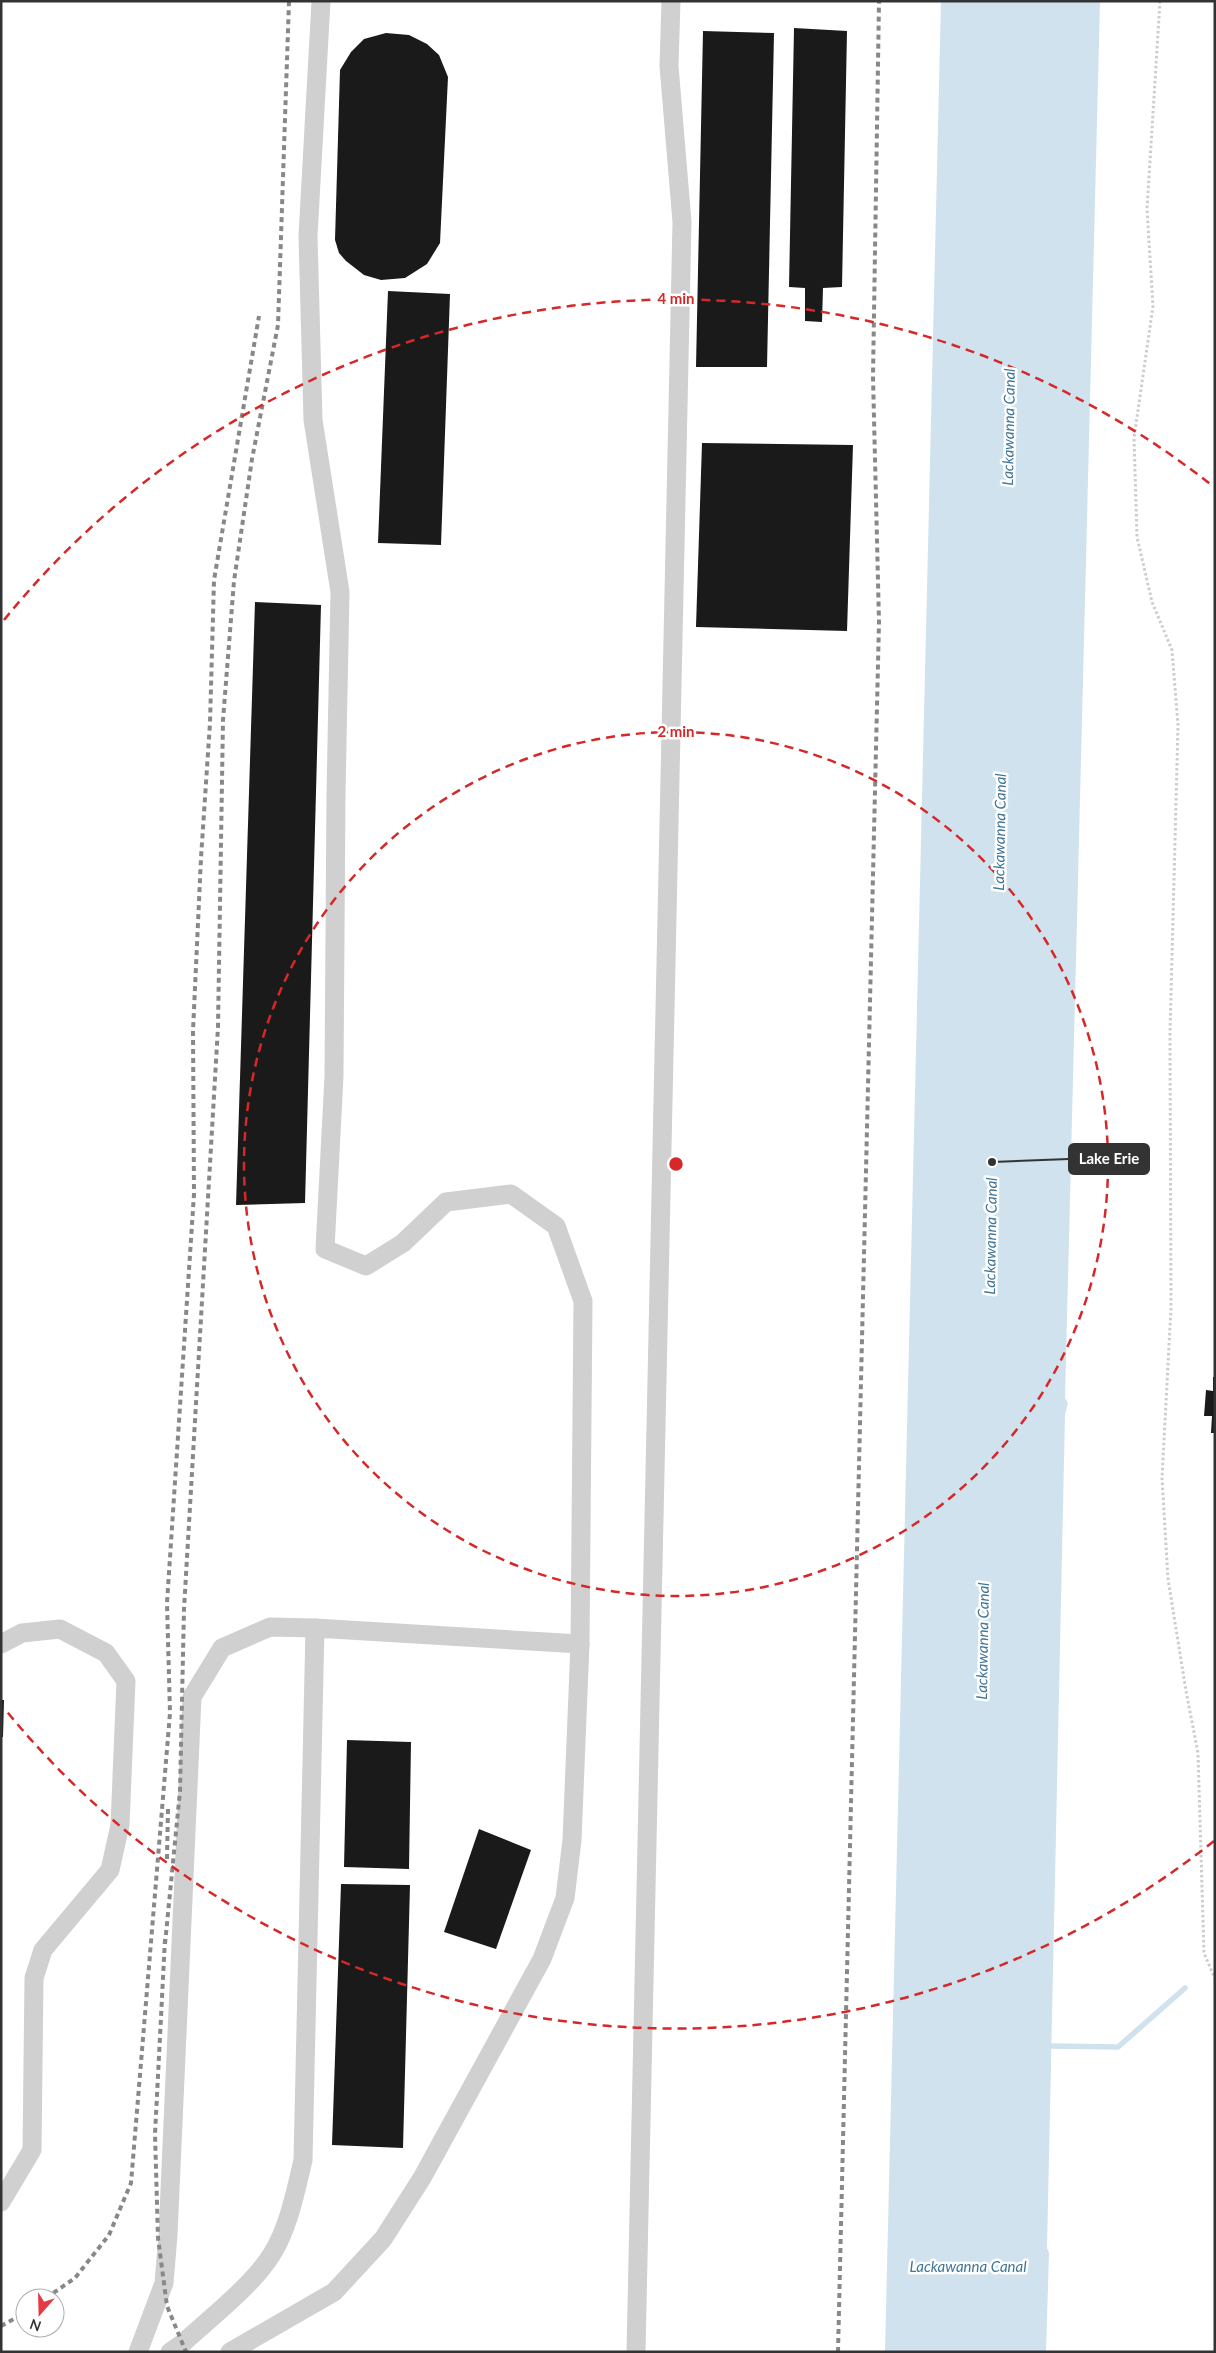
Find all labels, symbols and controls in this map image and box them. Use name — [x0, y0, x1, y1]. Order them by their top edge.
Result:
text: 4 min — [657, 289, 695, 307]
water label: Lackawanna Canal — [998, 368, 1018, 486]
text: 2 min — [657, 722, 695, 740]
water label: Lackawanna Canal — [989, 773, 1009, 891]
callout: Lake Erie — [1069, 1144, 1149, 1174]
text: Lake Erie — [1079, 1149, 1139, 1167]
centre of rings — [667, 1155, 685, 1173]
water label: Lackawanna Canal — [980, 1177, 1000, 1295]
water label: Lackawanna Canal — [972, 1582, 992, 1700]
water label: Lackawanna Canal — [909, 2257, 1027, 2275]
north arrow — [15, 2288, 65, 2338]
text: N — [27, 2316, 43, 2336]

